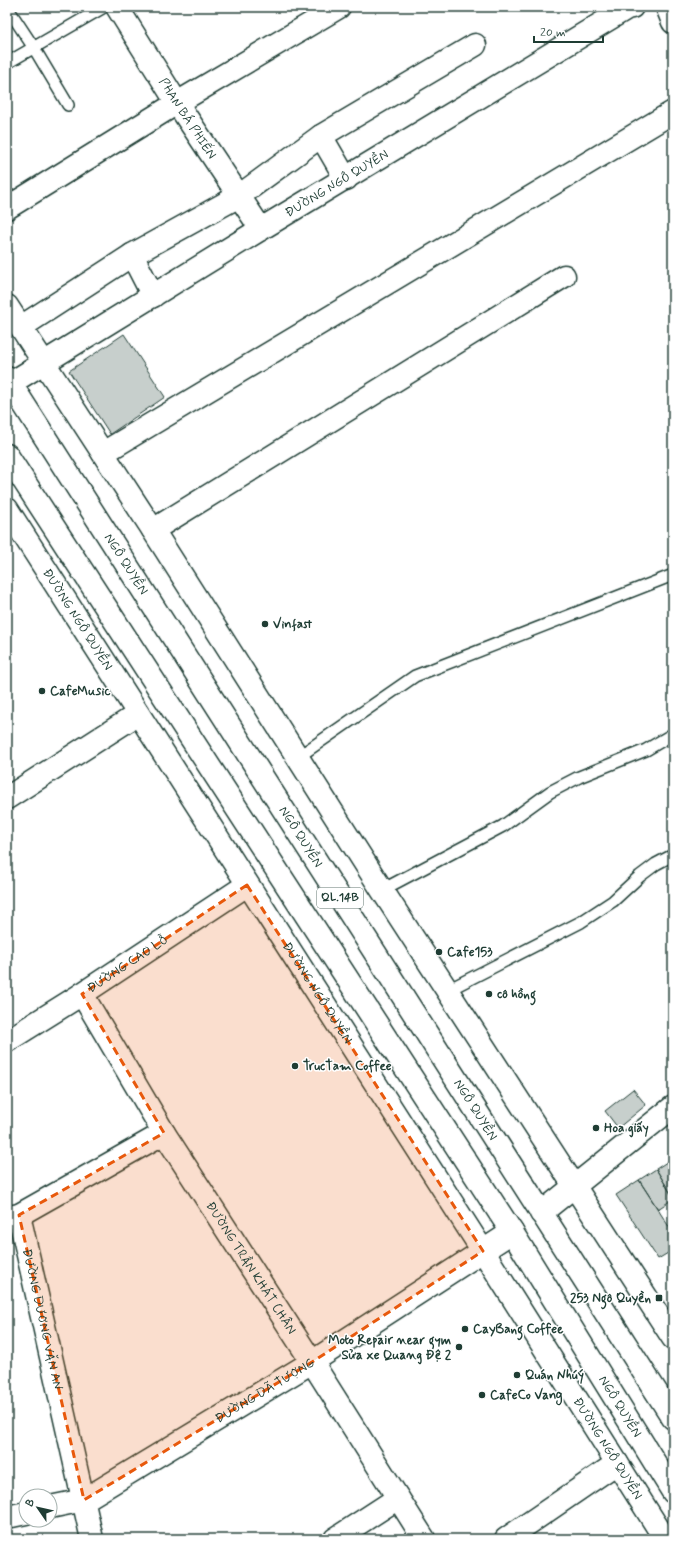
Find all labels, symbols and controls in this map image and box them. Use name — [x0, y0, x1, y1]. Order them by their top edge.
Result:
scale bar — [534, 18, 603, 44]
text: 20 m — [540, 25, 566, 41]
street label: PHAN BÁ PHIẾN — [155, 75, 220, 162]
street label: ĐƯỜNG NGÔ QUYỀN — [282, 146, 391, 221]
street label: NGÔ QUYỀN — [100, 530, 152, 598]
street label: ĐƯỜNG NGÔ QUYỀN — [39, 565, 117, 673]
place label: Vinfast — [273, 616, 313, 633]
marker: Vinfast — [260, 619, 270, 629]
place label: CafeMusic — [50, 683, 111, 700]
marker: CafeMusic — [37, 686, 47, 696]
street label: NGÔ QUYỀN — [275, 803, 327, 871]
road number: QL.14B — [317, 888, 363, 908]
street label: ĐƯỜNG CAO LỖ — [84, 930, 171, 997]
street label: ĐƯỜNG NGÔ QUYỀN — [279, 939, 356, 1047]
place label: Cafe153 — [447, 944, 493, 961]
marker: Cafe153 — [434, 947, 444, 957]
place label: cô hồng — [497, 986, 536, 1006]
marker: cô hồng — [484, 989, 494, 999]
place label: TrucTam Coffee — [303, 1058, 392, 1075]
marker: TrucTam Coffee — [290, 1061, 300, 1071]
street label: NGÔ QUYỀN — [450, 1076, 502, 1144]
place label: Hoa giấy — [604, 1120, 649, 1138]
marker: Hoa giấy — [591, 1123, 601, 1133]
street label: ĐƯỜNG TRẦN KHÁT CHÂN — [202, 1198, 300, 1337]
street label: ĐƯỜNG DƯƠNG VĂN AN — [18, 1247, 67, 1392]
place label: 253 Ngô Quyền — [570, 1290, 651, 1310]
marker: 253 Ngô Quyền — [654, 1293, 664, 1303]
place label: CayBang Coffee — [473, 1321, 563, 1341]
marker: CayBang Coffee — [460, 1324, 470, 1334]
place label: Moto Repair near gym Sửa xe Quang Đệ 2 — [328, 1332, 452, 1365]
marker: Moto Repair near gym Sửa xe Quang Đệ 2 — [454, 1342, 464, 1352]
street label: ĐƯỜNG DÃ TƯỢNG — [212, 1354, 318, 1427]
place label: Quán Nhúý — [525, 1367, 584, 1384]
marker: Quán Nhúý — [512, 1370, 522, 1380]
street label: NGÔ QUYỀN — [595, 1373, 646, 1441]
place label: CafeCo Vang — [490, 1387, 563, 1406]
marker: CafeCo Vang — [477, 1390, 487, 1400]
street label: ĐƯỜNG NGÔ QUYỀN — [569, 1394, 646, 1503]
north arrow — [18, 1488, 58, 1528]
text: B — [23, 1496, 38, 1510]

